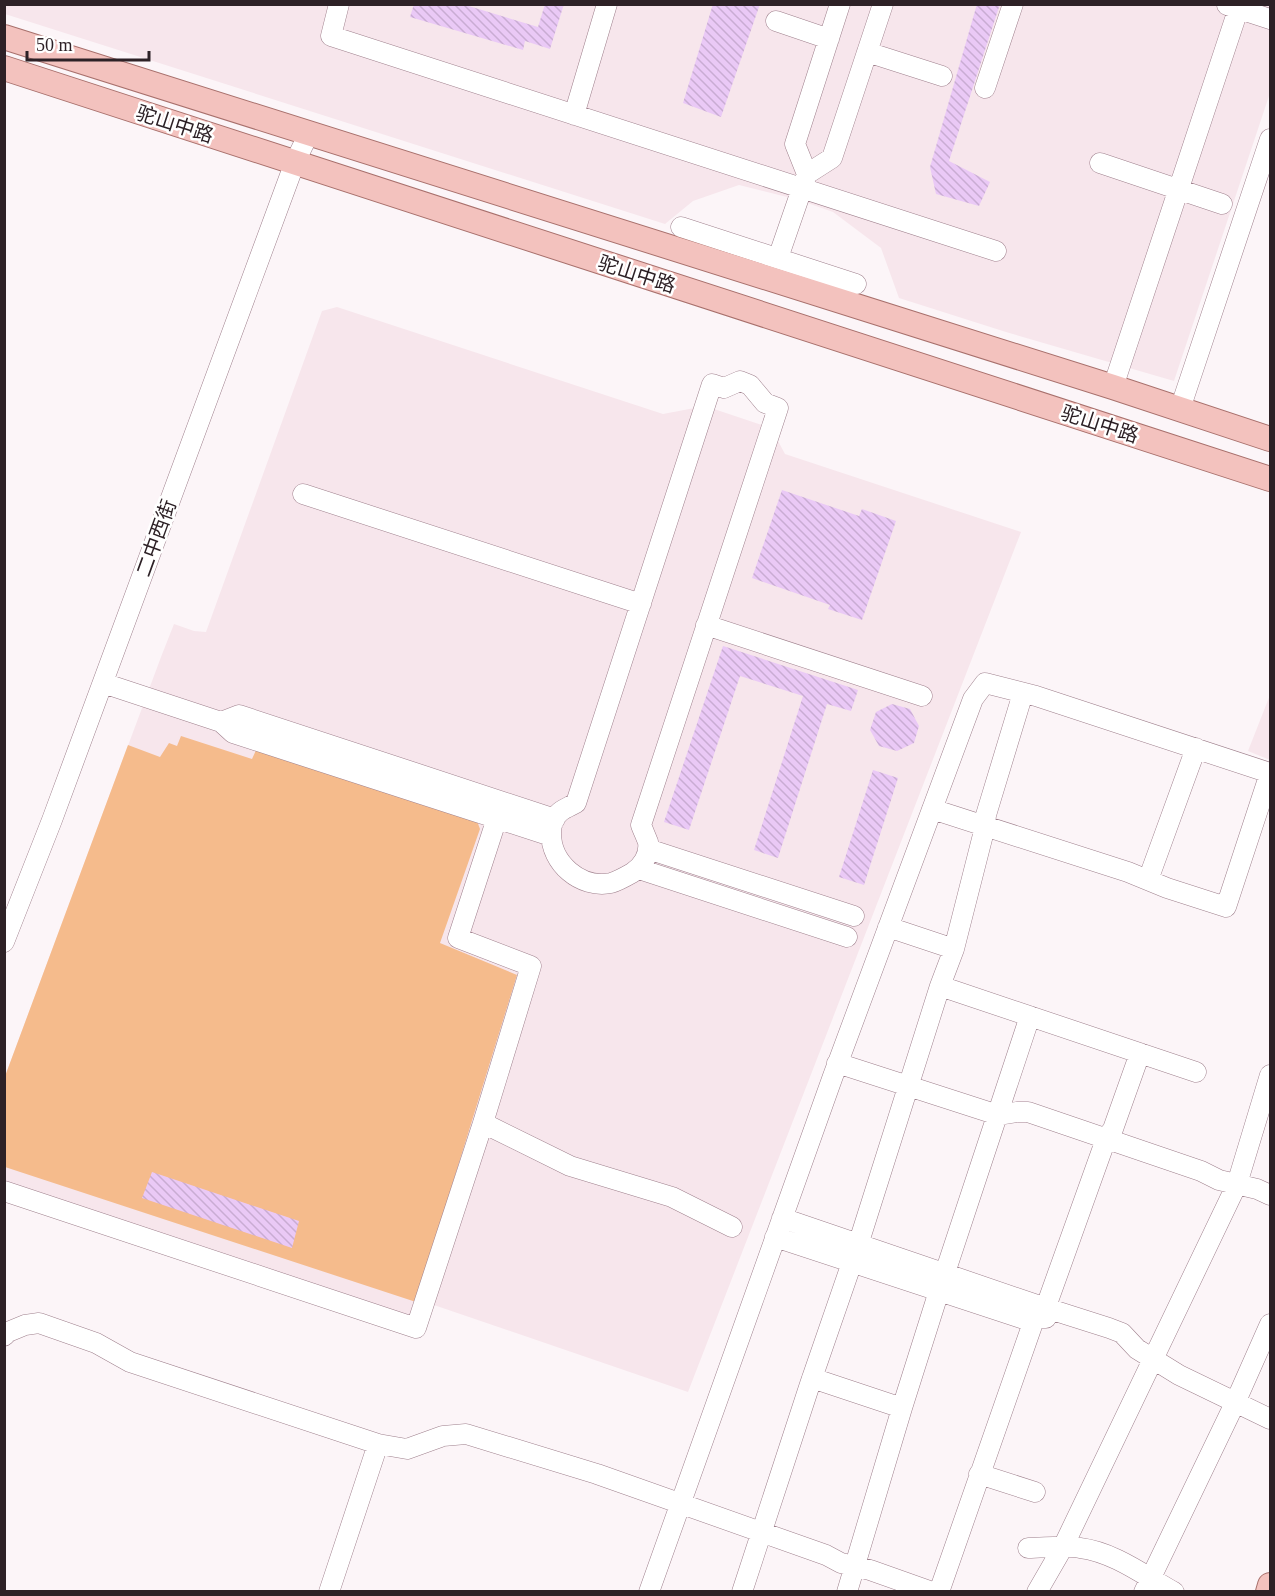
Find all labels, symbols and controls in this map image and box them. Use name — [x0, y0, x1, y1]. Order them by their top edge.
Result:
scale bar — [27, 24, 148, 62]
text: 50 m — [36, 35, 73, 55]
street label: 驼山中路 — [134, 101, 216, 147]
street label: 驼山中路 — [596, 251, 678, 297]
street label: 驼山中路 — [1059, 401, 1141, 447]
street label: 二中西街 — [132, 497, 180, 579]

